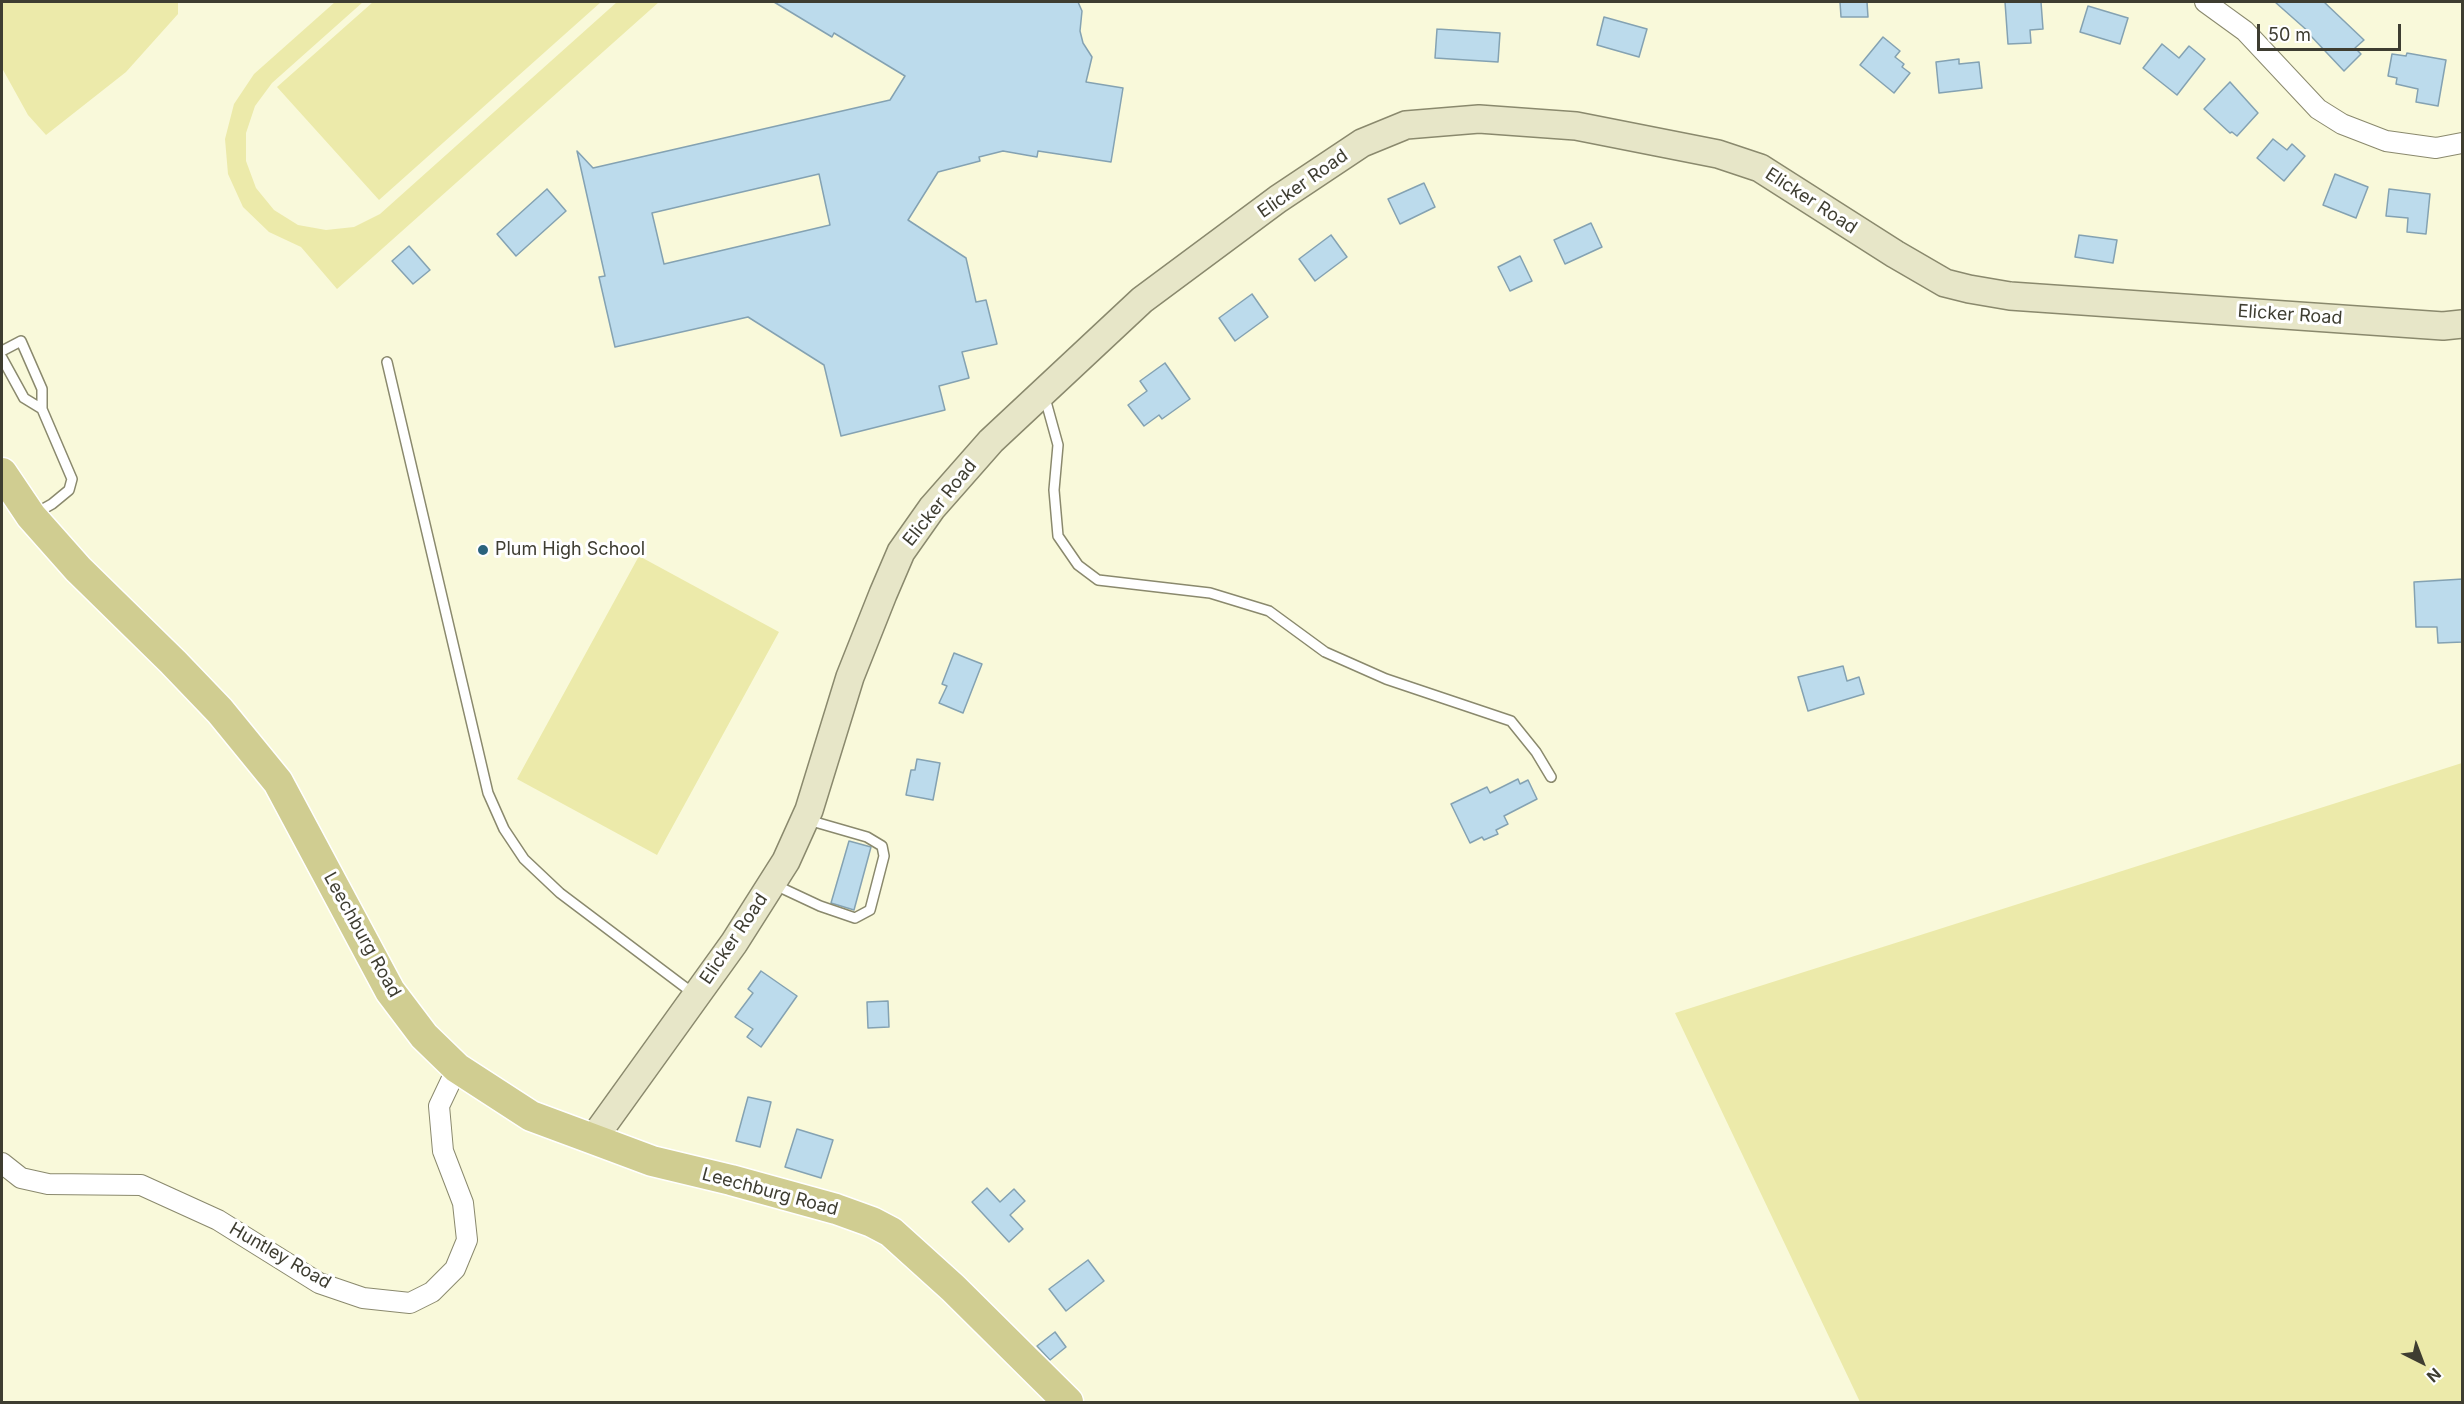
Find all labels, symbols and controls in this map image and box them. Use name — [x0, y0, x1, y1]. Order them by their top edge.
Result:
scale bar — [2260, 12, 2404, 50]
text: 50 m — [2268, 24, 2311, 45]
street label: Elicker Road — [1254, 145, 1352, 223]
street label: Elicker Road — [1761, 163, 1861, 239]
street label: Elicker Road — [2237, 301, 2343, 329]
street label: Elicker Road — [899, 455, 981, 551]
place label: Plum High School — [495, 539, 645, 561]
marker: Plum High School — [476, 543, 490, 557]
street label: Leechburg Road — [319, 869, 405, 1001]
street label: Elicker Road — [696, 889, 772, 989]
street label: Leechburg Road — [700, 1163, 840, 1221]
street label: Huntley Road — [225, 1218, 335, 1294]
north arrow — [2392, 1332, 2452, 1392]
text: N — [2423, 1364, 2445, 1387]

